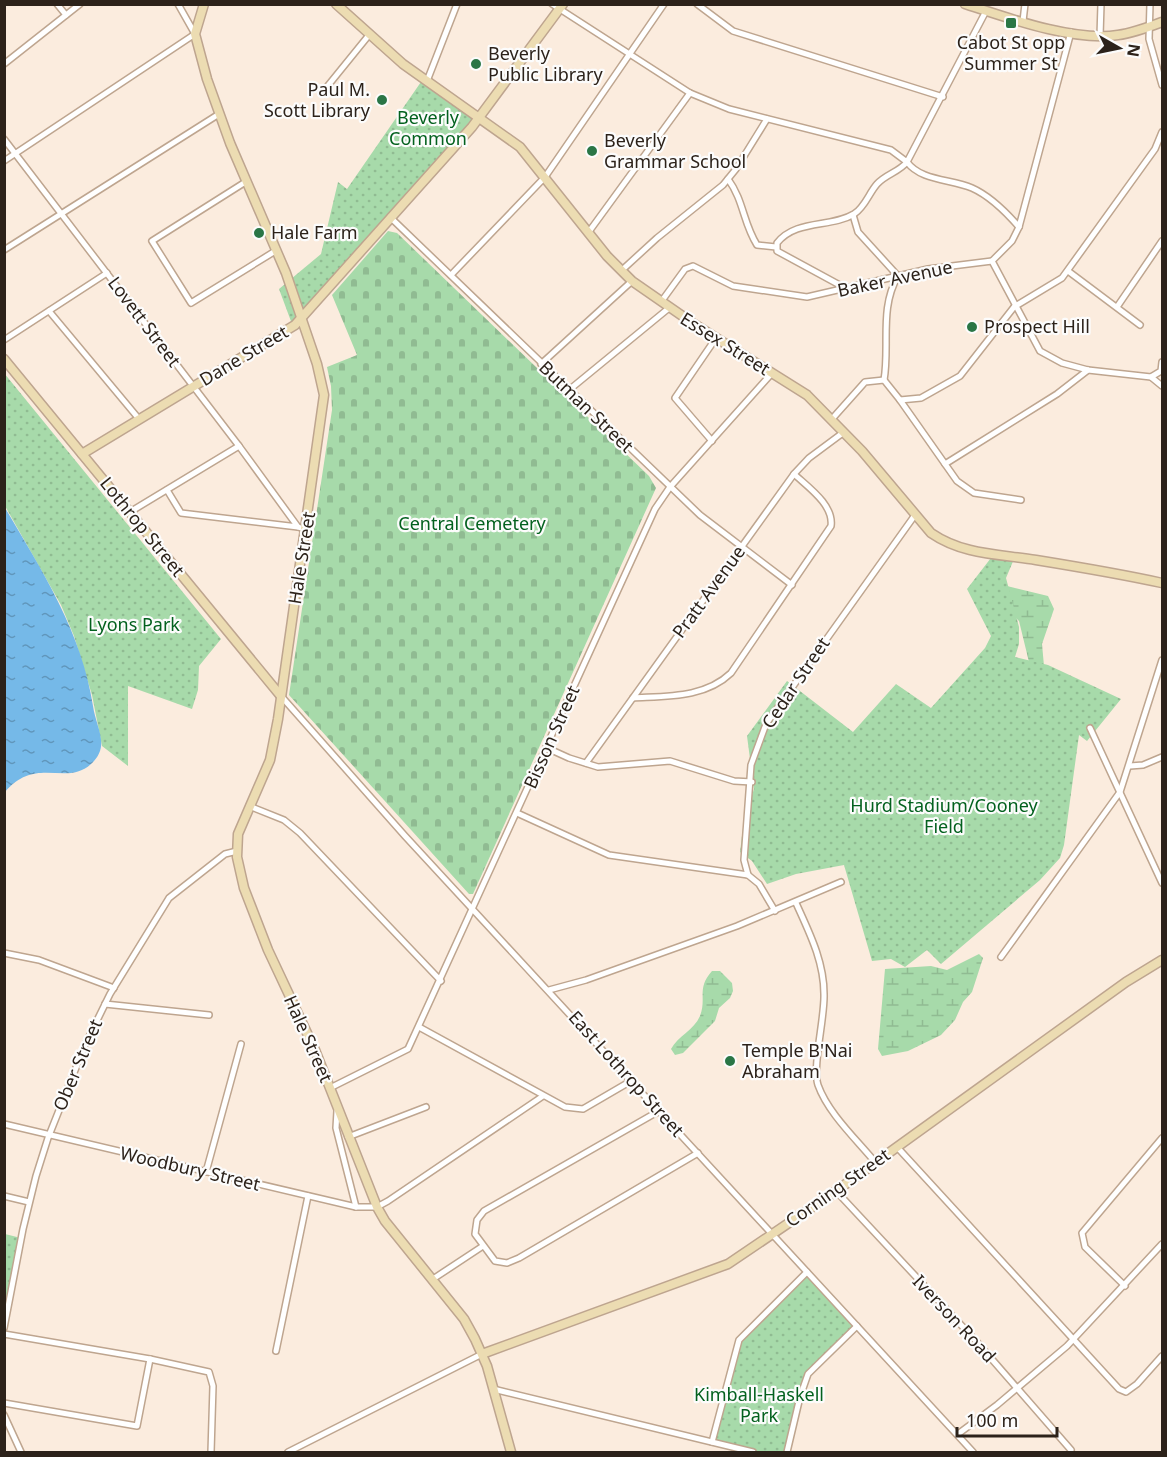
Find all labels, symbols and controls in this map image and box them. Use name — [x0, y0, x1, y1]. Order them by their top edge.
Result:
marker: Cabot St opp Summer St — [1004, 16, 1018, 30]
north arrow — [1089, 18, 1149, 78]
place label: Cabot St opp Summer St — [957, 30, 1065, 75]
place label: Beverly Public Library — [488, 41, 603, 86]
text: N — [1122, 42, 1146, 58]
marker: Beverly Public Library — [469, 57, 483, 71]
place label: Paul M. Scott Library — [264, 77, 371, 122]
marker: Paul M. Scott Library — [375, 93, 389, 107]
park label: Beverly Common — [389, 105, 467, 150]
place label: Beverly Grammar School — [604, 128, 746, 173]
marker: Beverly Grammar School — [585, 144, 599, 158]
place label: Hale Farm — [271, 220, 358, 244]
marker: Hale Farm — [252, 226, 266, 240]
street label: Baker Avenue — [835, 254, 954, 302]
street label: Lovett Street — [103, 271, 187, 372]
street label: Essex Street — [676, 306, 775, 380]
place label: Prospect Hill — [984, 314, 1090, 338]
street label: Dane Street — [195, 319, 293, 391]
marker: Prospect Hill — [965, 320, 979, 334]
street label: Butman Street — [534, 355, 639, 458]
street label: Lothrop Street — [95, 471, 191, 582]
street label: Hale Street — [282, 509, 320, 606]
park label: Central Cemetery — [398, 511, 547, 535]
street label: Pratt Avenue — [666, 540, 750, 643]
park label: Lyons Park — [88, 612, 180, 636]
street label: Cedar Street — [756, 632, 835, 733]
street label: Bisson Street — [518, 681, 585, 792]
park label: Hurd Stadium/Cooney Field — [850, 793, 1039, 838]
street label: Hale Street — [279, 991, 339, 1086]
street label: East Lothrop Street — [564, 1005, 690, 1142]
street label: Ober Street — [47, 1015, 107, 1114]
place label: Temple B'Nai Abraham — [742, 1038, 852, 1083]
marker: Temple B'Nai Abraham — [723, 1054, 737, 1068]
street label: Woodbury Street — [118, 1140, 263, 1196]
street label: Corning Street — [780, 1142, 895, 1232]
street label: Iverson Road — [908, 1269, 1001, 1367]
park label: Kimball-Haskell Park — [694, 1382, 824, 1427]
scale bar — [957, 1400, 1058, 1438]
text: 100 m — [966, 1408, 1018, 1432]

